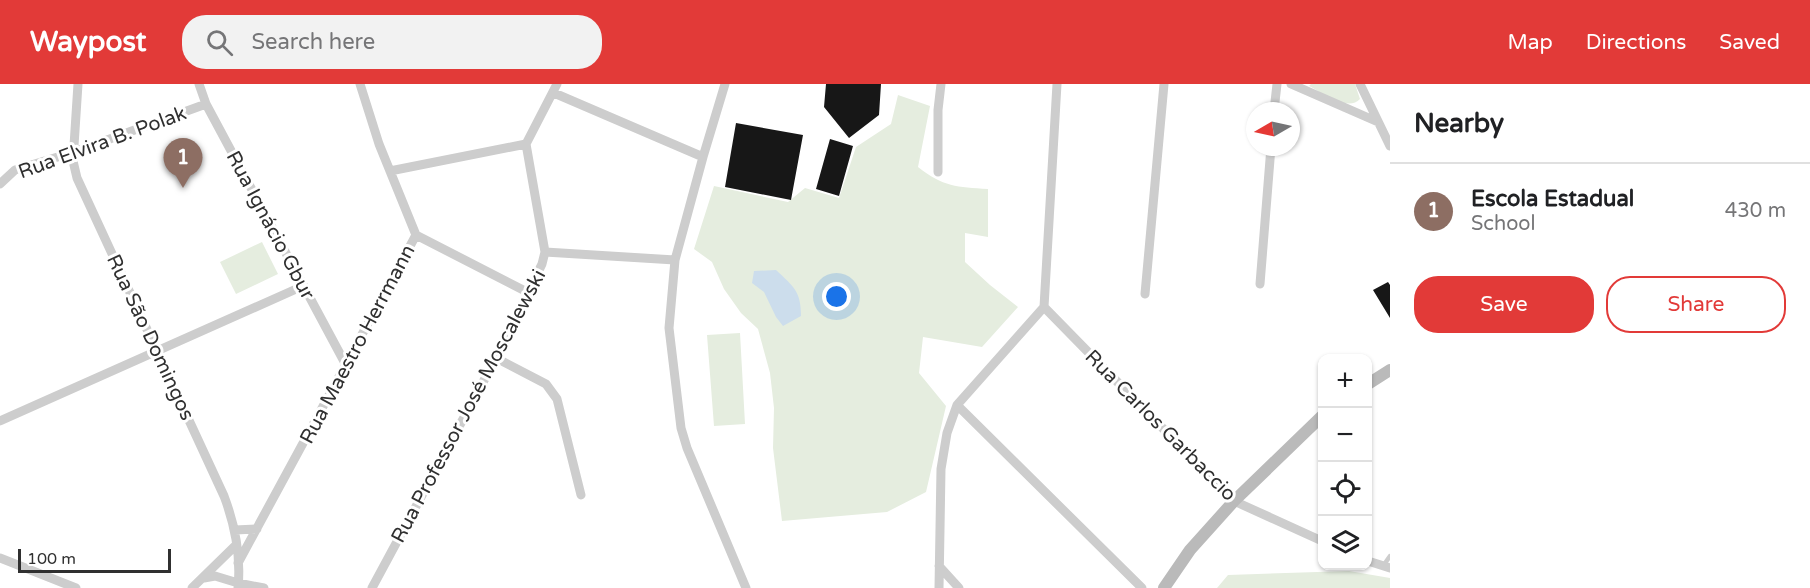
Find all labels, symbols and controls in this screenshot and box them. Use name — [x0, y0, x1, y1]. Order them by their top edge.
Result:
search box — [182, 15, 602, 69]
text: Waypost — [30, 25, 146, 59]
icon: search — [203, 26, 236, 59]
text: Search here — [251, 29, 375, 55]
text: Map — [1507, 30, 1553, 55]
text: Directions — [1586, 30, 1686, 55]
text: Saved — [1719, 30, 1780, 55]
street label: Rua Elvira B. Polak — [15, 101, 190, 184]
north arrow — [1246, 102, 1300, 156]
text: Nearby — [1414, 108, 1504, 139]
pin: 1 — [164, 138, 202, 188]
street label: Rua Ignácio Gbur — [221, 147, 320, 304]
text: Escola Estadual — [1471, 186, 1634, 212]
text: 1 — [1427, 199, 1440, 223]
text: 430 m — [1725, 199, 1786, 223]
text: School — [1471, 212, 1535, 236]
street label: Rua Maestro Herrmann — [295, 241, 421, 448]
street label: Rua São Domingos — [101, 251, 199, 424]
street label: Rua Professor José Moscalewski — [386, 266, 551, 547]
button: Save — [1414, 276, 1594, 333]
button: Share — [1606, 276, 1786, 333]
your location — [822, 282, 851, 311]
street label: Rua Carlos Garbaccio — [1080, 345, 1241, 506]
map controls — [1318, 354, 1372, 570]
button: + — [1318, 354, 1372, 408]
button: − — [1318, 408, 1372, 462]
button: locate — [1318, 462, 1372, 516]
button: layers — [1318, 516, 1372, 570]
scale bar — [18, 546, 171, 574]
text: 100 m — [27, 549, 76, 569]

